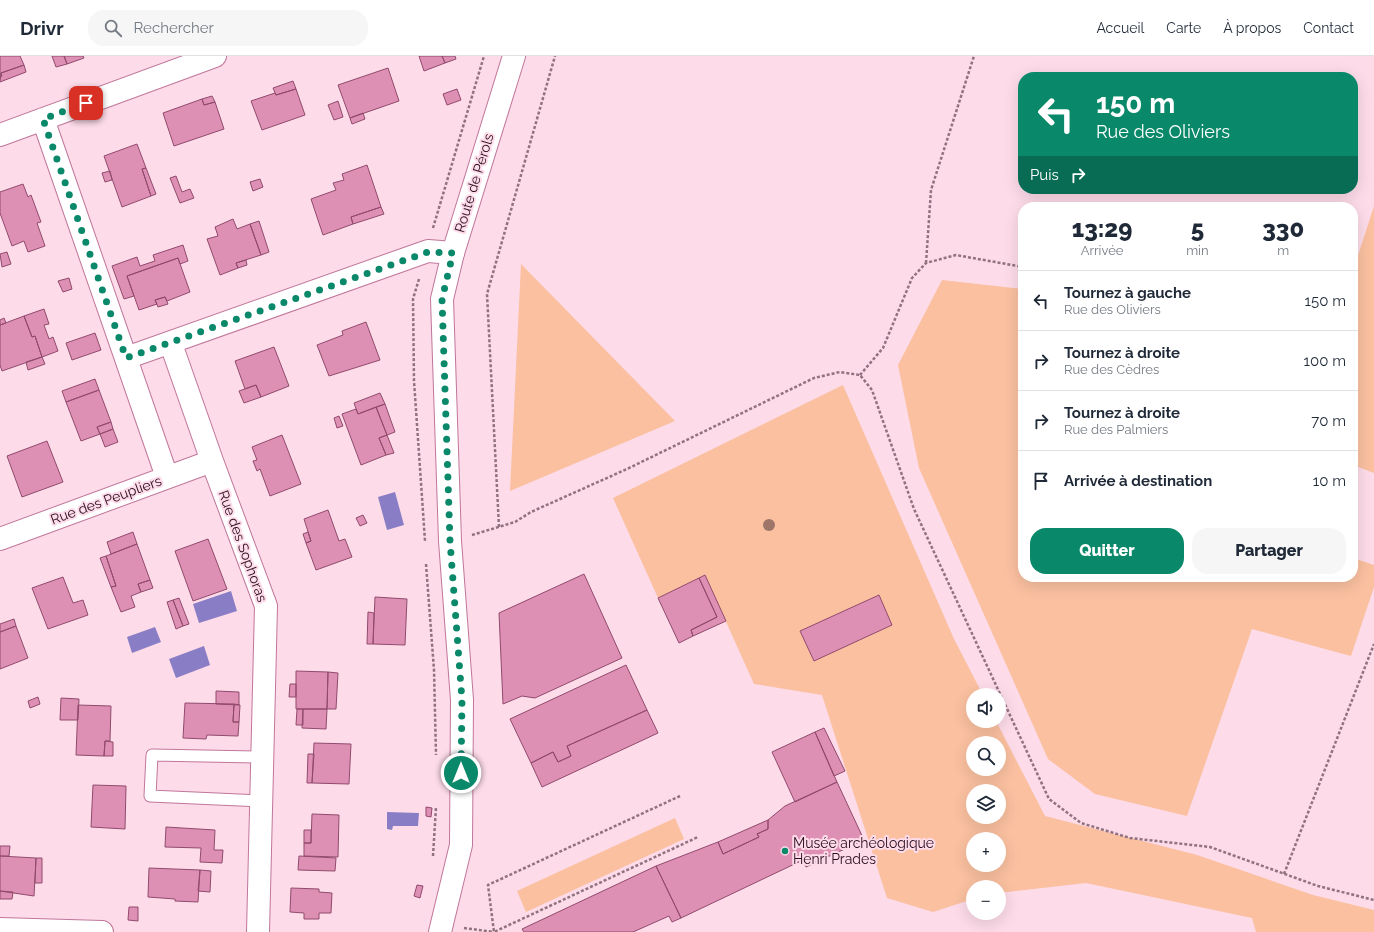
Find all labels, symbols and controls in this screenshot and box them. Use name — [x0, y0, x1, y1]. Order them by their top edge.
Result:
search box — [88, 10, 368, 46]
text: Drivr — [20, 17, 64, 39]
icon: search — [102, 17, 124, 39]
text: Rechercher — [134, 19, 214, 37]
text: Accueil — [1096, 20, 1144, 36]
text: Carte — [1166, 20, 1201, 36]
text: À propos — [1223, 20, 1281, 36]
text: Contact — [1303, 20, 1354, 36]
pin — [69, 86, 103, 120]
text: 150 m — [1096, 87, 1175, 120]
icon: left — [1030, 88, 1082, 140]
icon: arrive — [75, 92, 97, 114]
text: Rue des Oliviers — [1096, 121, 1230, 142]
street label: Route de Pérols — [451, 131, 497, 234]
icon: right — [1067, 164, 1089, 186]
text: Puis — [1030, 166, 1059, 184]
text: 13:29 — [1072, 214, 1132, 243]
text: 5 — [1191, 214, 1204, 243]
text: 330 — [1262, 214, 1304, 243]
text: Arrivée — [1081, 243, 1123, 258]
text: min — [1186, 243, 1209, 258]
text: m — [1277, 243, 1289, 258]
text: Tournez à gauche — [1064, 284, 1191, 302]
icon: left — [1030, 290, 1052, 312]
text: 150 m — [1305, 292, 1346, 310]
text: Rue des Oliviers — [1064, 302, 1161, 317]
text: Tournez à droite — [1064, 344, 1180, 362]
icon: right — [1030, 350, 1052, 372]
text: 100 m — [1304, 352, 1346, 370]
text: Rue des Cèdres — [1064, 362, 1159, 377]
text: Tournez à droite — [1064, 404, 1180, 422]
icon: right — [1030, 410, 1052, 432]
text: 70 m — [1311, 412, 1346, 430]
text: Rue des Palmiers — [1064, 422, 1168, 437]
icon: arrive — [1030, 470, 1052, 492]
street label: Rue des Peupliers — [48, 472, 164, 528]
text: Arrivée à destination — [1064, 472, 1212, 490]
text: 10 m — [1313, 472, 1346, 490]
street label: Rue des Sophoras — [215, 488, 271, 604]
button: Quitter — [1030, 528, 1184, 574]
button: Partager — [1192, 528, 1346, 574]
map controls — [966, 688, 1006, 920]
button: sound — [966, 688, 1006, 728]
button: search — [966, 736, 1006, 776]
position arrow — [440, 752, 482, 794]
button: layers — [966, 784, 1006, 824]
button: + — [966, 832, 1006, 872]
place label: Musée archéologique Henri Prades — [793, 835, 934, 867]
marker: Musée archéologique Henri Prades — [780, 846, 790, 856]
button: − — [966, 880, 1006, 920]

